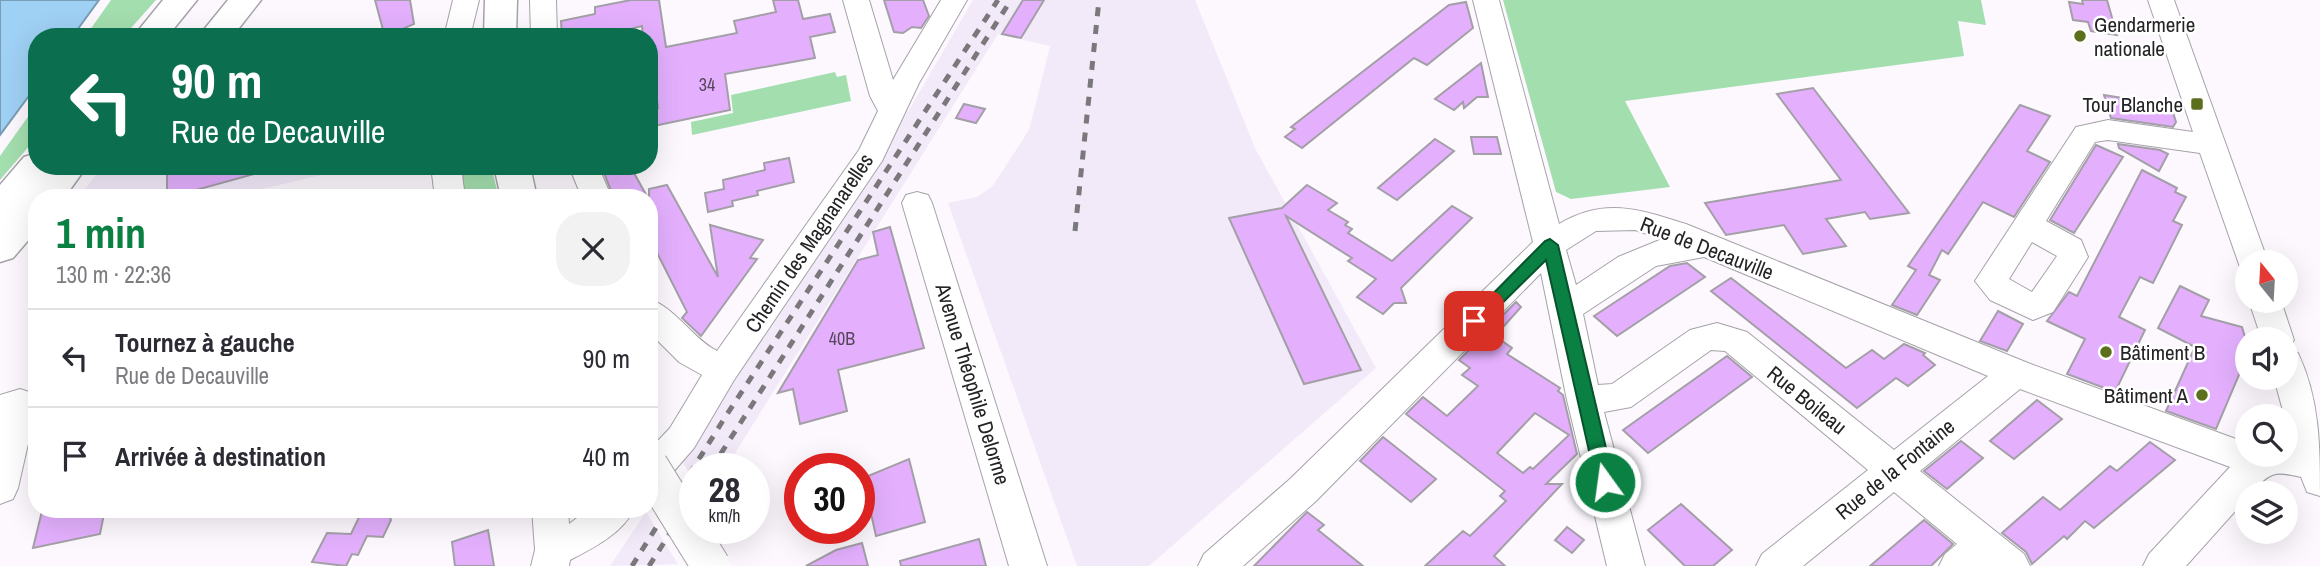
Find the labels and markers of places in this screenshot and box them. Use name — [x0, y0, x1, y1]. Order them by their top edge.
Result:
place label: Gendarmerie nationale — [2094, 10, 2195, 63]
marker: Gendarmerie nationale — [2072, 28, 2088, 44]
place label: Tour Blanche — [2082, 90, 2183, 119]
marker: Tour Blanche — [2189, 96, 2205, 112]
pin — [1444, 291, 1504, 351]
place label: Bâtiment B — [2120, 338, 2205, 367]
marker: Bâtiment B — [2098, 344, 2114, 360]
place label: Bâtiment A — [2104, 381, 2188, 410]
marker: Bâtiment A — [2194, 387, 2210, 403]

